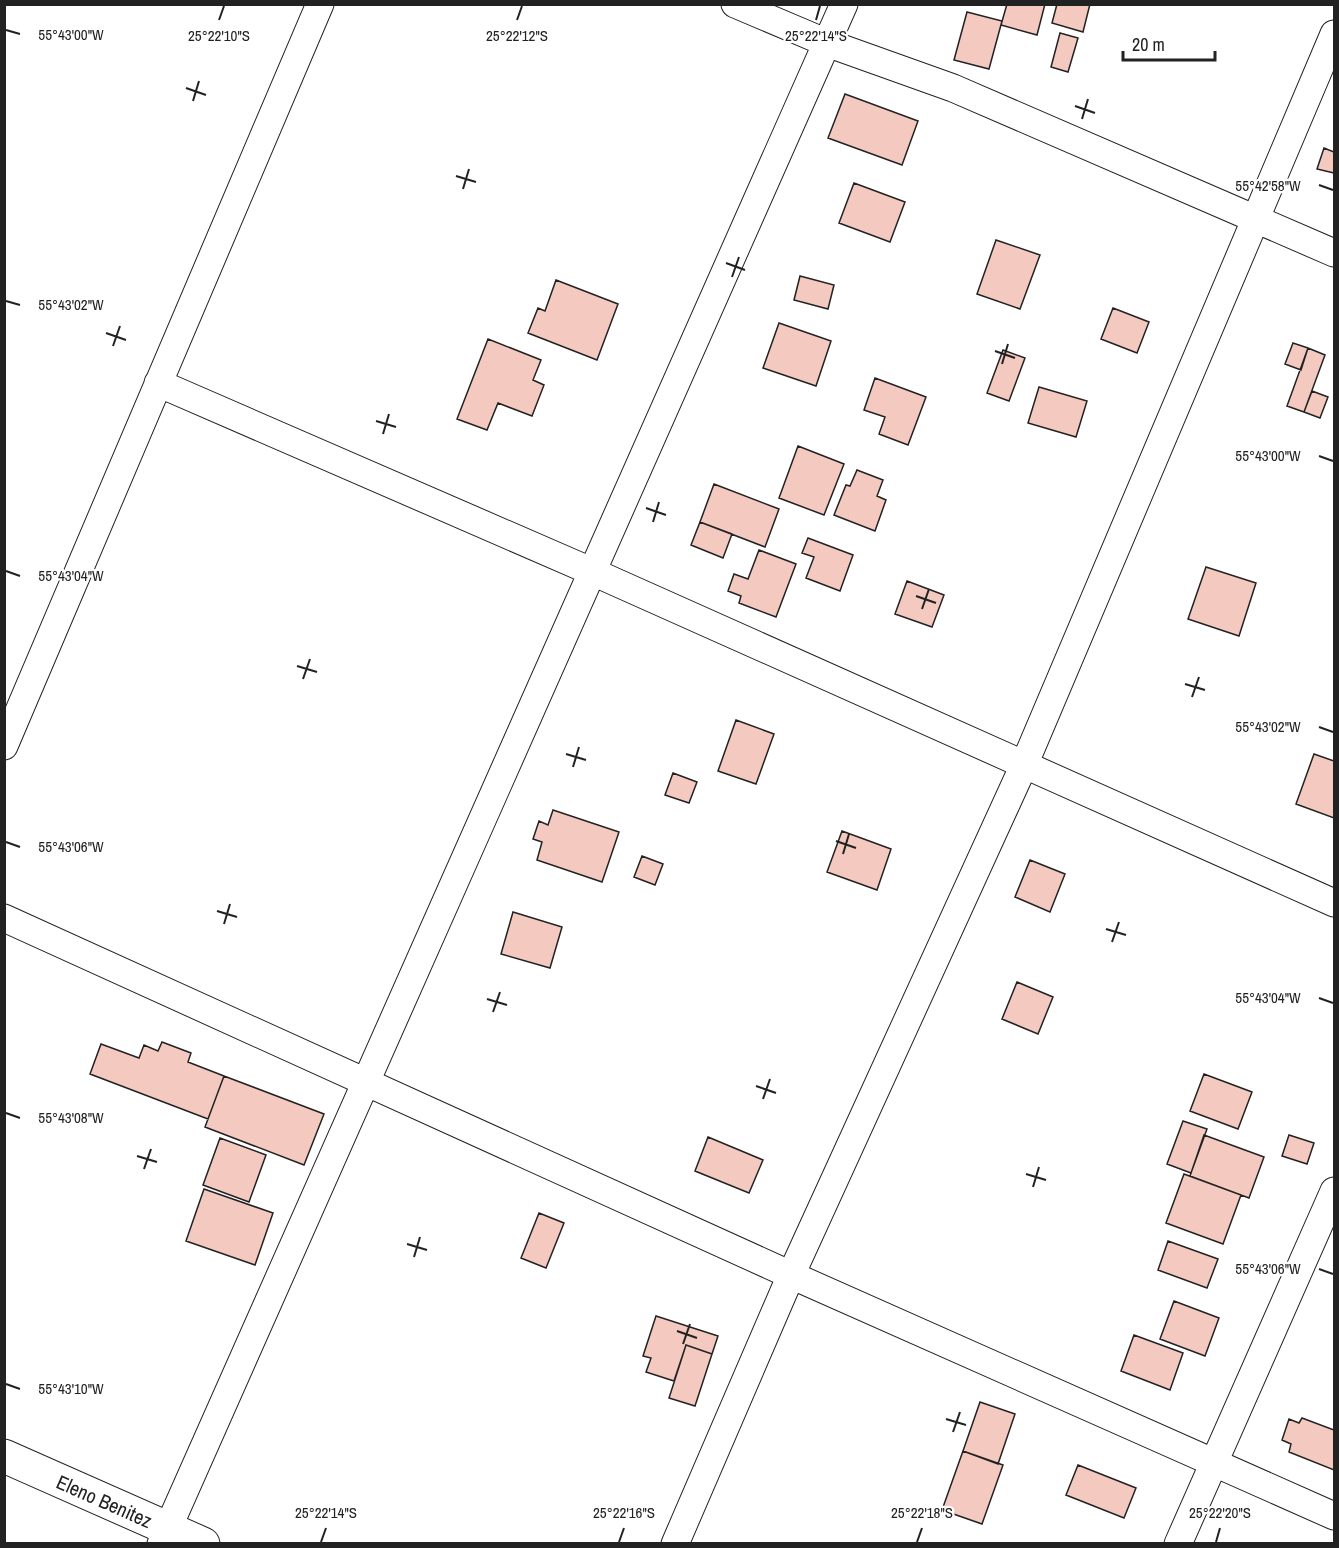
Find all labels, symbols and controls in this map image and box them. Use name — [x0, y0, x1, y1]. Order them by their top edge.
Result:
text: 55°43'00"W — [38, 24, 104, 45]
scale bar — [1123, 24, 1214, 62]
text: 25°22'10"S — [188, 25, 250, 46]
text: 25°22'12"S — [486, 25, 548, 46]
text: 25°22'14"S — [785, 25, 847, 46]
text: 20 m — [1132, 32, 1165, 57]
text: 55°42'58"W — [1235, 175, 1301, 196]
text: 55°43'02"W — [38, 294, 104, 315]
text: 55°43'00"W — [1235, 445, 1301, 466]
text: 55°43'04"W — [38, 565, 104, 586]
text: 55°43'02"W — [1235, 716, 1301, 737]
text: 55°43'06"W — [38, 836, 104, 857]
text: 55°43'04"W — [1235, 987, 1301, 1008]
text: 55°43'08"W — [38, 1107, 104, 1128]
text: 55°43'06"W — [1235, 1258, 1301, 1279]
text: 55°43'10"W — [38, 1378, 104, 1399]
street label: Eleno Benitez — [52, 1467, 157, 1533]
text: 25°22'14"S — [295, 1502, 357, 1523]
text: 25°22'16"S — [593, 1502, 655, 1523]
text: 25°22'18"S — [891, 1502, 953, 1523]
text: 25°22'20"S — [1189, 1502, 1251, 1523]

